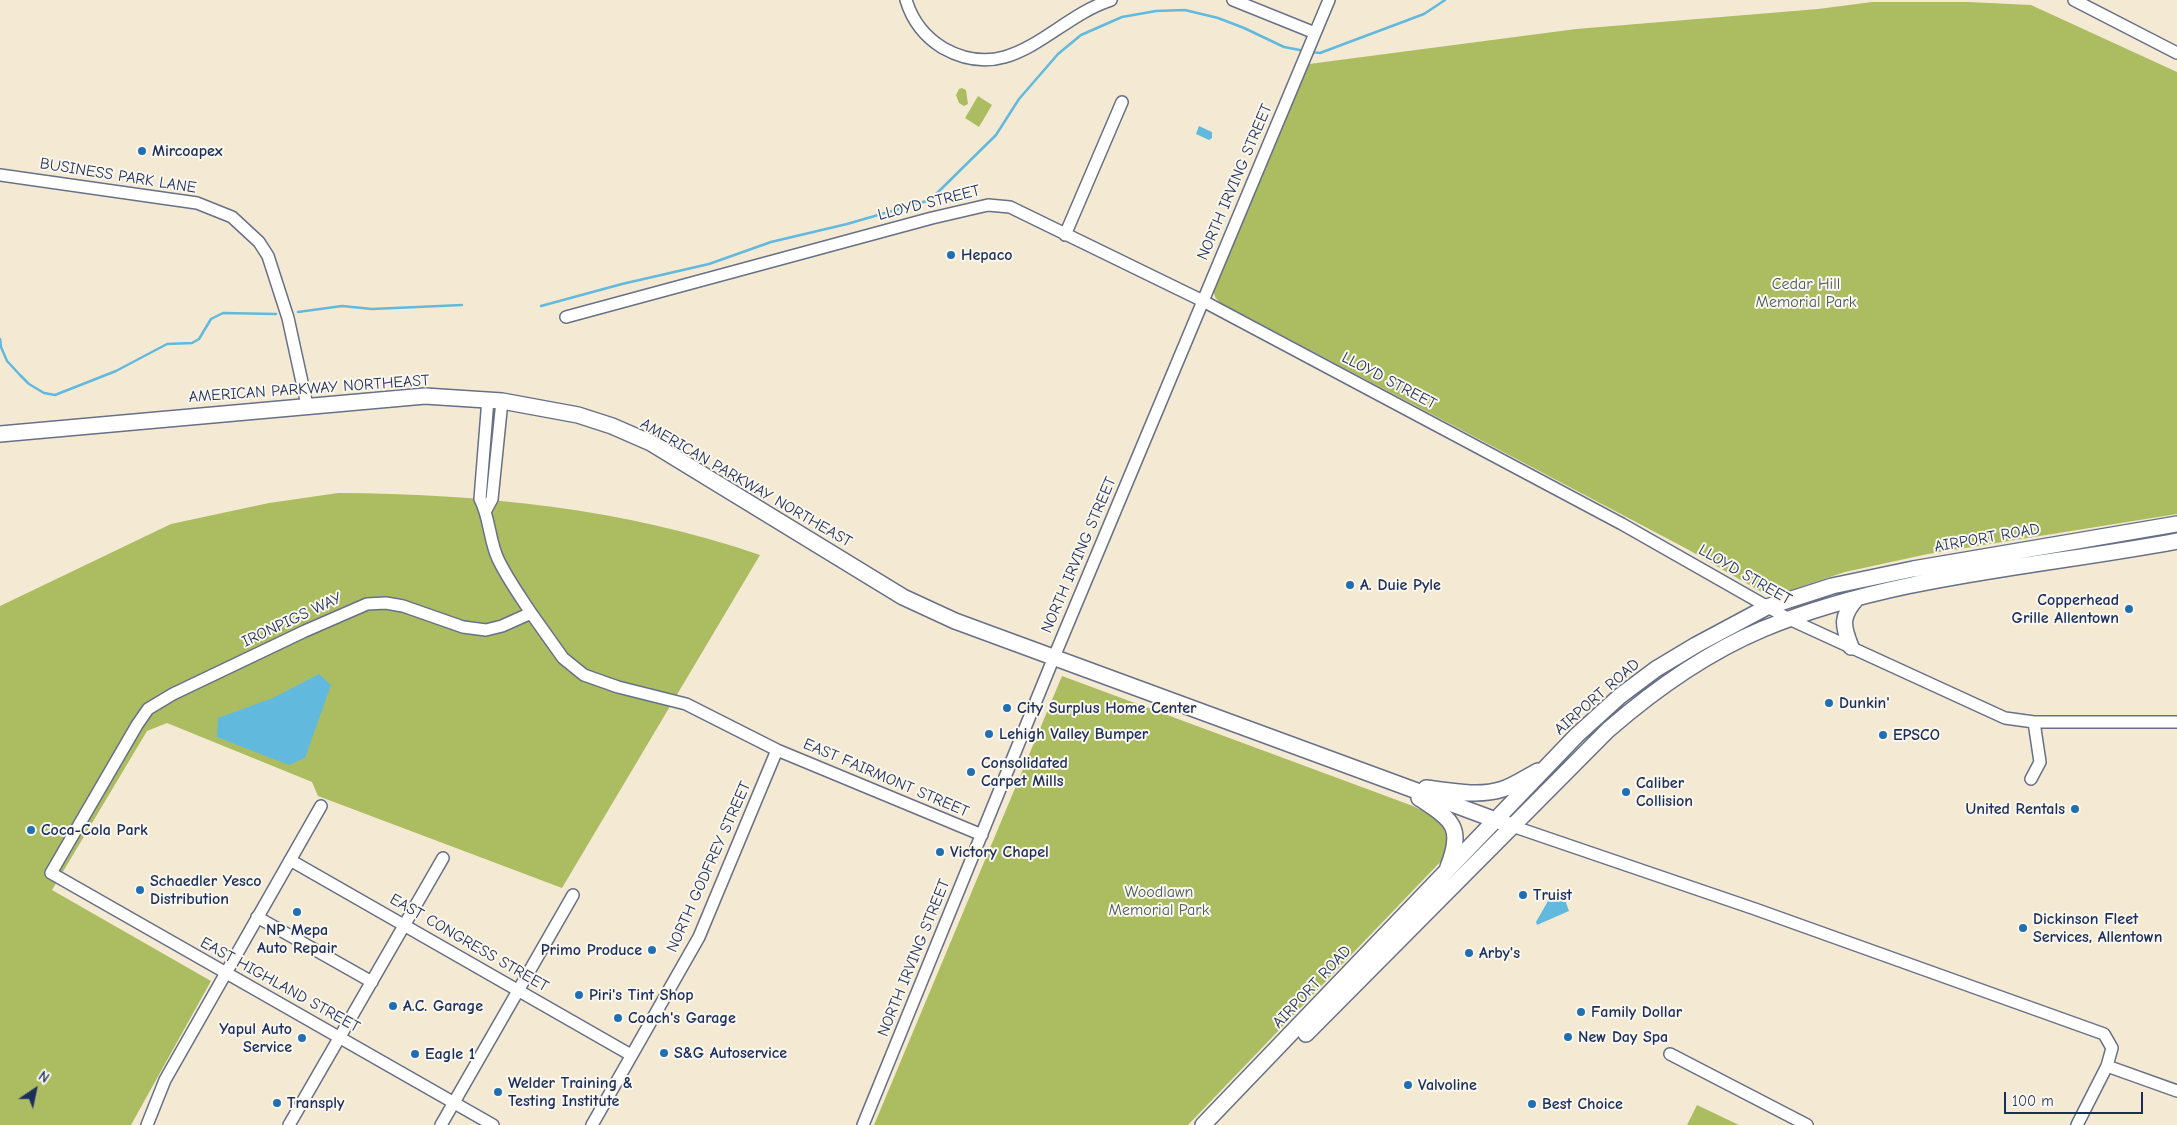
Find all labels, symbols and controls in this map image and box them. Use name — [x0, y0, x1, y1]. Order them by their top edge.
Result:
street label: NORTH IRVING STREET — [1193, 101, 1277, 263]
place label: Mircoapex — [152, 141, 223, 161]
marker: Mircoapex — [136, 145, 148, 157]
street label: BUSINESS PARK LANE — [38, 154, 198, 198]
street label: LLOYD STREET — [876, 181, 982, 225]
place label: Hepaco — [961, 245, 1013, 265]
marker: Hepaco — [945, 249, 957, 261]
park label: Cedar Hill Memorial Park — [1756, 274, 1856, 312]
street label: LLOYD STREET — [1338, 348, 1440, 414]
street label: AMERICAN PARKWAY NORTHEAST — [188, 371, 430, 407]
street label: AMERICAN PARKWAY NORTHEAST — [637, 414, 855, 552]
street label: NORTH IRVING STREET — [1037, 474, 1121, 636]
street label: AIRPORT ROAD — [1933, 519, 2041, 557]
street label: LLOYD STREET — [1695, 541, 1795, 609]
place label: A. Duie Pyle — [1360, 575, 1441, 595]
marker: A. Duie Pyle — [1344, 579, 1356, 591]
street label: IRONPIGS WAY — [239, 588, 345, 652]
place label: Copperhead Grille Allentown — [2012, 590, 2119, 628]
marker: Copperhead Grille Allentown — [2123, 603, 2135, 615]
street label: AIRPORT ROAD — [1550, 655, 1644, 739]
place label: Dunkin' — [1839, 693, 1890, 713]
marker: Dunkin' — [1823, 697, 1835, 709]
place label: City Surplus Home Center — [1017, 698, 1196, 718]
marker: City Surplus Home Center — [1001, 702, 1013, 714]
place label: Lehigh Valley Bumper — [999, 724, 1148, 744]
place label: EPSCO — [1893, 725, 1940, 745]
marker: Lehigh Valley Bumper — [983, 728, 995, 740]
marker: EPSCO — [1877, 729, 1889, 741]
street label: EAST FAIRMONT STREET — [800, 734, 972, 822]
place label: Consolidated Carpet Mills — [981, 753, 1068, 791]
marker: Consolidated Carpet Mills — [965, 766, 977, 778]
place label: Caliber Collision — [1636, 773, 1693, 811]
street label: NORTH GODFREY STREET — [663, 779, 755, 955]
marker: Caliber Collision — [1620, 786, 1632, 798]
place label: United Rentals — [1966, 799, 2065, 819]
marker: United Rentals — [2069, 803, 2081, 815]
place label: Coca-Cola Park — [41, 820, 148, 840]
marker: Coca-Cola Park — [25, 824, 37, 836]
place label: Victory Chapel — [950, 842, 1049, 862]
marker: Victory Chapel — [934, 846, 946, 858]
place label: Schaedler Yesco Distribution — [150, 871, 262, 909]
street label: NORTH IRVING STREET — [874, 877, 954, 1039]
park label: Woodlawn Memorial Park — [1109, 882, 1209, 920]
marker: Schaedler Yesco Distribution — [134, 884, 146, 896]
place label: Truist — [1533, 885, 1572, 905]
marker: Truist — [1517, 889, 1529, 901]
street label: EAST CONGRESS STREET — [386, 890, 552, 996]
marker: NP Mepa Auto Repair — [291, 906, 303, 918]
place label: Dickinson Fleet Services, Allentown — [2033, 909, 2162, 947]
place label: NP Mepa Auto Repair — [257, 920, 337, 958]
marker: Dickinson Fleet Services, Allentown — [2017, 922, 2029, 934]
street label: EAST HIGHLAND STREET — [197, 933, 363, 1037]
place label: Primo Produce — [541, 940, 642, 960]
street label: AIRPORT ROAD — [1269, 941, 1355, 1033]
place label: Arby's — [1479, 943, 1520, 963]
marker: Primo Produce — [646, 944, 658, 956]
marker: Arby's — [1463, 947, 1475, 959]
place label: Piri's Tint Shop — [589, 985, 694, 1005]
marker: Piri's Tint Shop — [573, 989, 585, 1001]
place label: A.C. Garage — [403, 996, 483, 1016]
marker: A.C. Garage — [387, 1000, 399, 1012]
place label: Family Dollar — [1591, 1002, 1682, 1022]
marker: Family Dollar — [1575, 1006, 1587, 1018]
place label: Coach's Garage — [628, 1008, 736, 1028]
marker: Coach's Garage — [612, 1012, 624, 1024]
place label: Yapul Auto Service — [219, 1019, 292, 1057]
place label: New Day Spa — [1578, 1027, 1668, 1047]
marker: New Day Spa — [1562, 1031, 1574, 1043]
marker: Yapul Auto Service — [296, 1032, 308, 1044]
place label: S&G Autoservice — [674, 1043, 787, 1063]
place label: Eagle 1 — [425, 1044, 475, 1064]
marker: S&G Autoservice — [658, 1047, 670, 1059]
marker: Eagle 1 — [409, 1048, 421, 1060]
north arrow — [10, 1065, 60, 1115]
text: N — [35, 1068, 52, 1087]
place label: Welder Training & Testing Institute — [508, 1073, 633, 1111]
place label: Valvoline — [1418, 1075, 1477, 1095]
marker: Valvoline — [1402, 1079, 1414, 1091]
scale bar — [2007, 1082, 2146, 1114]
marker: Welder Training & Testing Institute — [492, 1086, 504, 1098]
text: 100 m — [2012, 1092, 2054, 1110]
place label: Transply — [287, 1093, 344, 1113]
place label: Best Choice — [1542, 1094, 1623, 1114]
marker: Transply — [271, 1097, 283, 1109]
marker: Best Choice — [1526, 1098, 1538, 1110]

